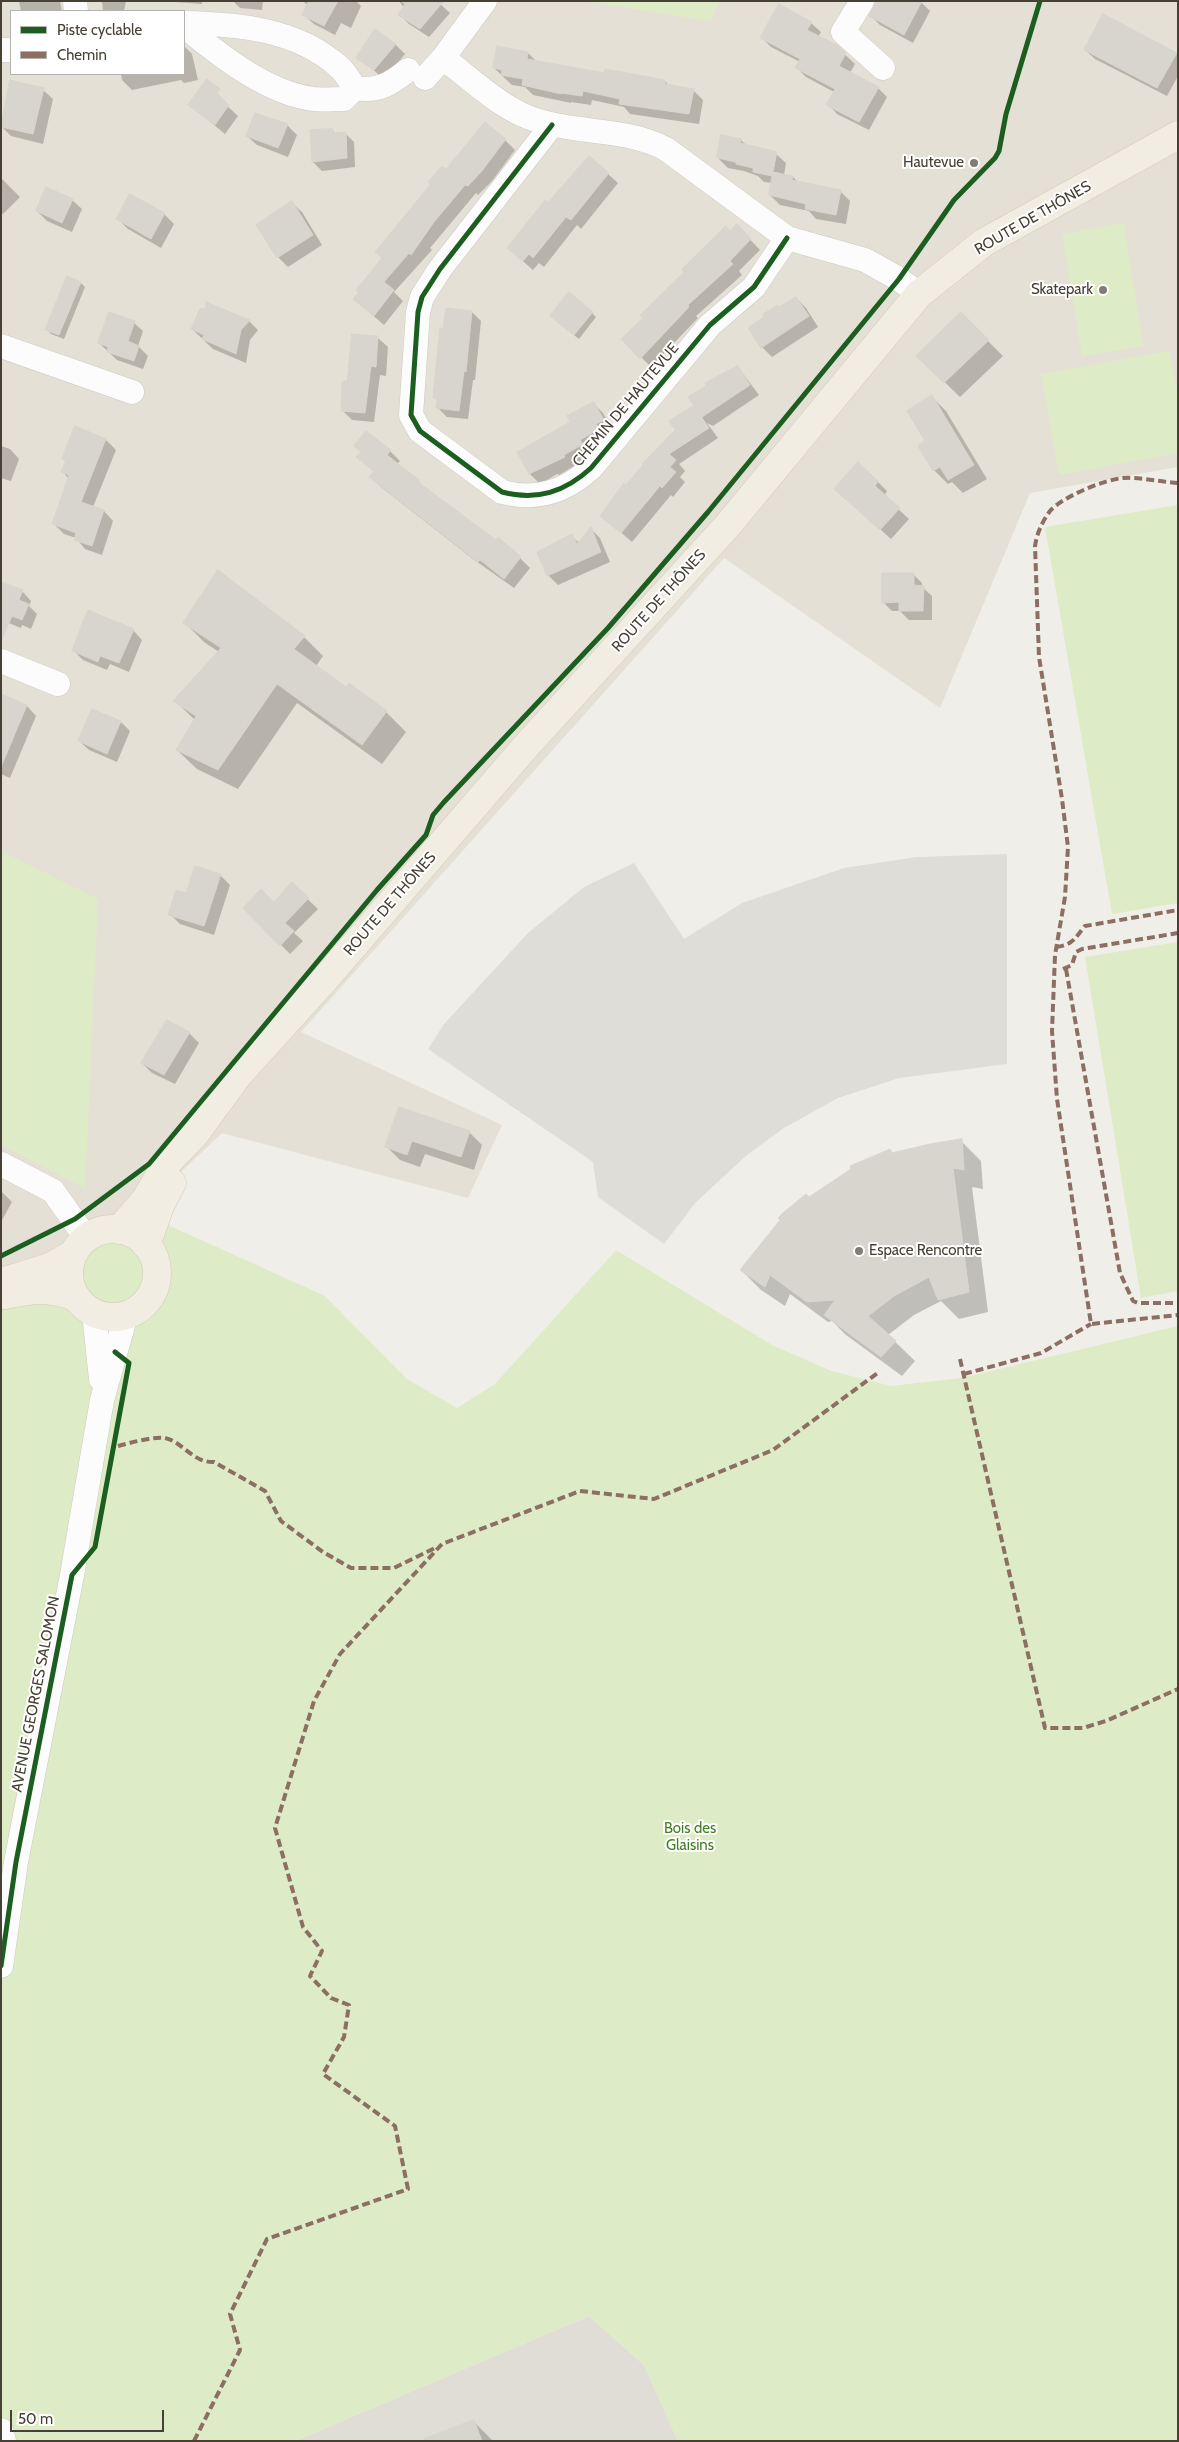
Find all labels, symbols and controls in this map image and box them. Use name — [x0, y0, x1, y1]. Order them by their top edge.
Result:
legend — [10, 10, 185, 75]
text: Piste cyclable — [57, 21, 142, 39]
text: Chemin — [57, 46, 107, 64]
place label: Hautevue — [903, 154, 964, 172]
marker: Hautevue — [968, 157, 980, 169]
street label: ROUTE DE THÔNES — [972, 177, 1094, 259]
place label: Skatepark — [1031, 281, 1093, 299]
marker: Skatepark — [1097, 284, 1109, 296]
street label: CHEMIN DE HAUTEVUE — [569, 340, 683, 470]
street label: ROUTE DE THÔNES — [608, 546, 710, 656]
street label: ROUTE DE THÔNES — [340, 848, 440, 960]
place label: Espace Rencontre — [869, 1242, 982, 1260]
marker: Espace Rencontre — [853, 1245, 865, 1257]
street label: AVENUE GEORGES SALOMON — [8, 1594, 64, 1794]
park label: Bois des Glaisins — [664, 1820, 716, 1855]
scale bar — [12, 2400, 166, 2432]
text: 50 m — [18, 2410, 53, 2428]

